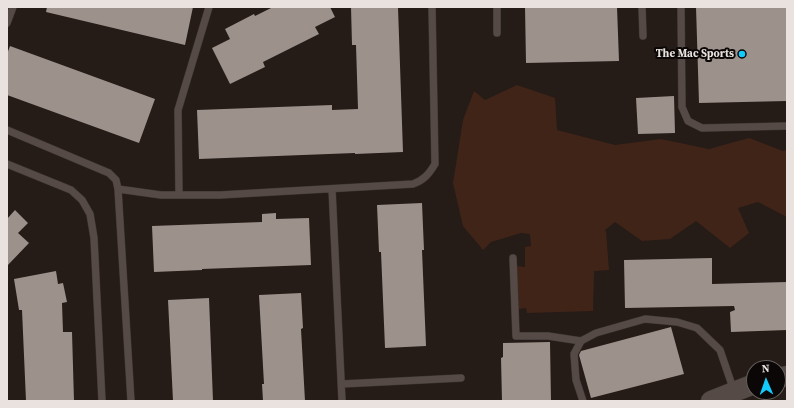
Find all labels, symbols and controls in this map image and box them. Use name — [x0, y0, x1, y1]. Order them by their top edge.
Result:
place label: The Mac Sports — [656, 47, 734, 61]
marker: The Mac Sports — [737, 49, 747, 59]
north arrow — [746, 360, 786, 400]
text: N — [761, 361, 770, 376]

